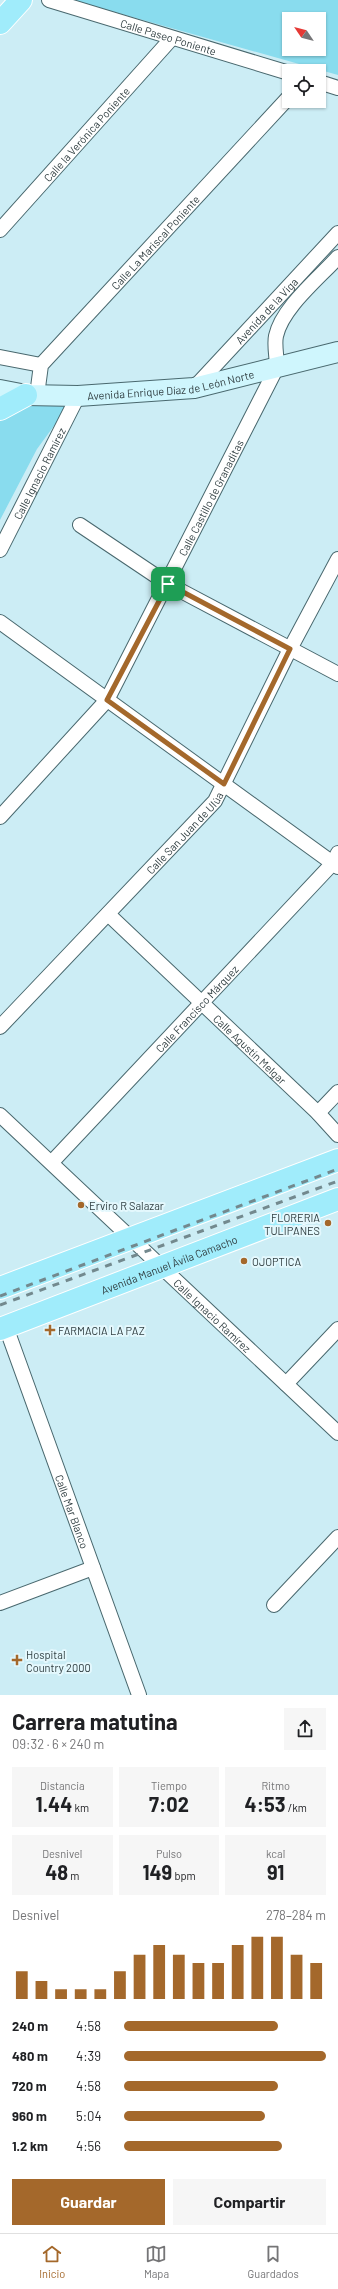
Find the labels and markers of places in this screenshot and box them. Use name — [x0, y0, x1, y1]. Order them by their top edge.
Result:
pin — [151, 567, 185, 601]
place label: Erviro R Salazar — [89, 1199, 164, 1212]
marker: Erviro R Salazar — [76, 1200, 86, 1210]
place label: FLORERIA TULIPANES — [264, 1211, 320, 1237]
marker: FLORERIA TULIPANES — [323, 1218, 333, 1228]
place label: OJOPTICA — [252, 1255, 301, 1268]
marker: OJOPTICA — [239, 1256, 249, 1266]
place label: FARMACIA LA PAZ — [58, 1324, 145, 1337]
marker: FARMACIA LA PAZ — [45, 1325, 55, 1335]
place label: Hospital Country 2000 — [26, 1648, 91, 1674]
marker: Hospital Country 2000 — [11, 1654, 23, 1666]

